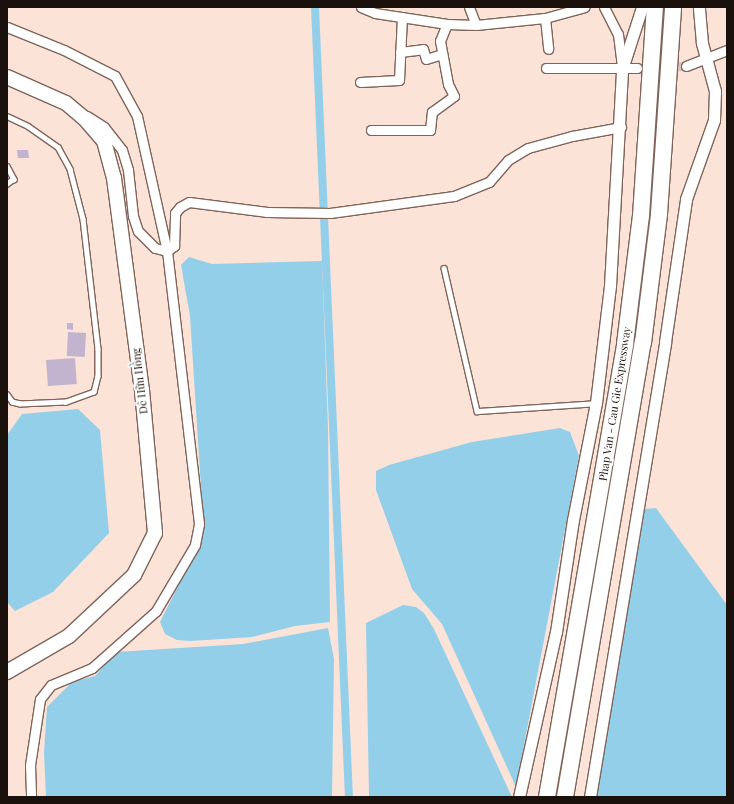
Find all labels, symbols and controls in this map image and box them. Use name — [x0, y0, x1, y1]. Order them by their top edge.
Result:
street label: Phap Van - Cau Gie Expressway — [596, 326, 634, 482]
street label: Đê Hữu Hồng — [129, 347, 151, 415]

